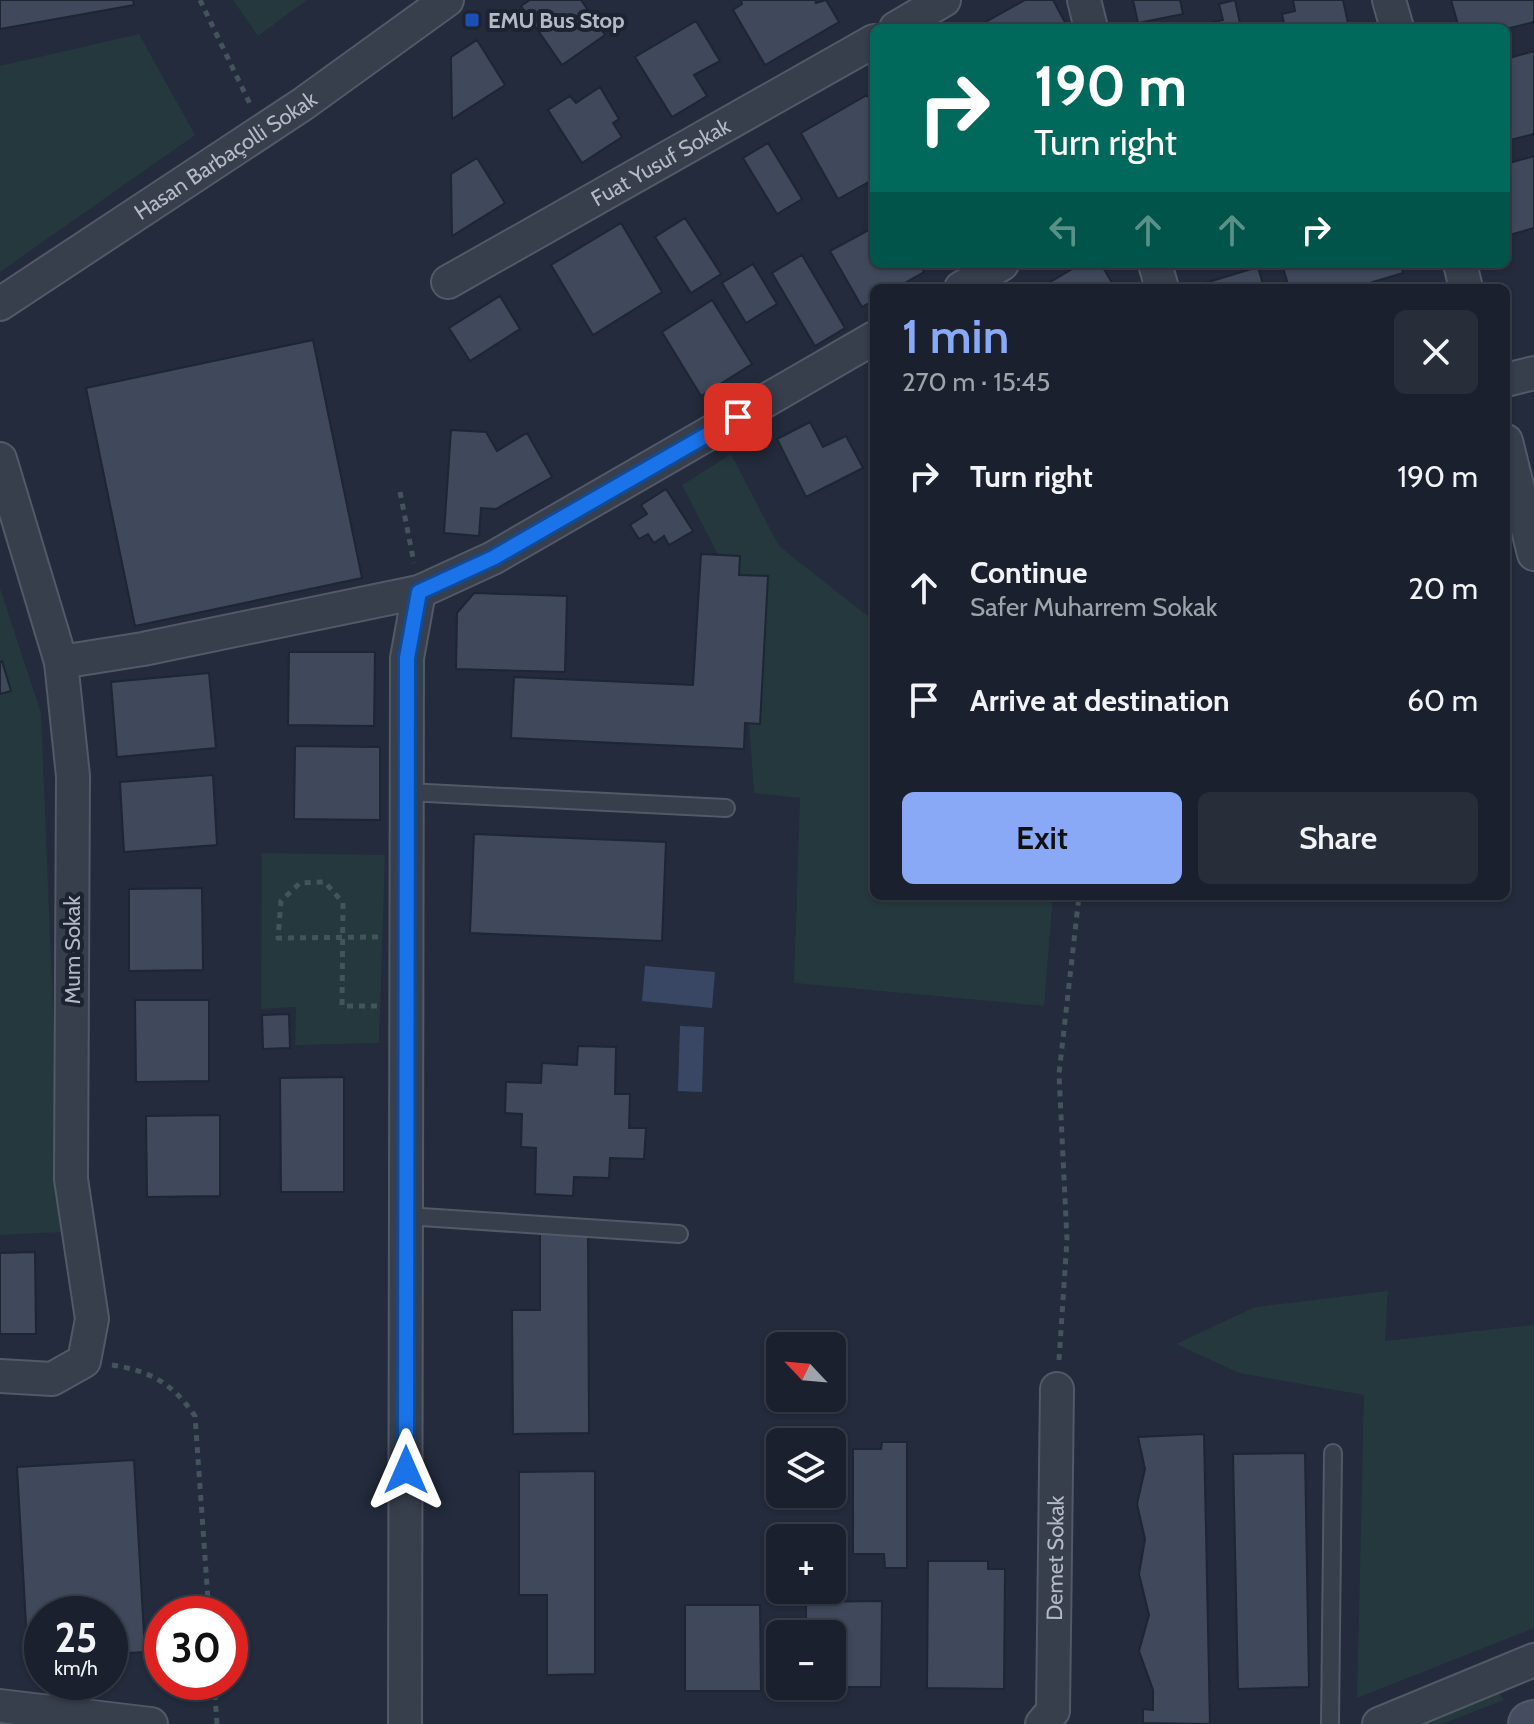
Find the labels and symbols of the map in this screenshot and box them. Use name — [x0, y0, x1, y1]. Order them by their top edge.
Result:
place label: EMU Bus Stop — [488, 7, 625, 34]
marker: EMU Bus Stop — [463, 11, 481, 29]
street label: Hasan Barbaçolli Sokak — [129, 85, 322, 225]
street label: Fuat Yusuf Sokak — [586, 112, 735, 212]
pin — [704, 383, 772, 451]
street label: Mum Sokak — [59, 896, 86, 1004]
north arrow — [766, 1332, 846, 1412]
position arrow — [364, 1428, 448, 1512]
street label: Demet Sokak — [1041, 1495, 1069, 1621]
speed limit sign: 30 — [144, 1596, 248, 1700]

